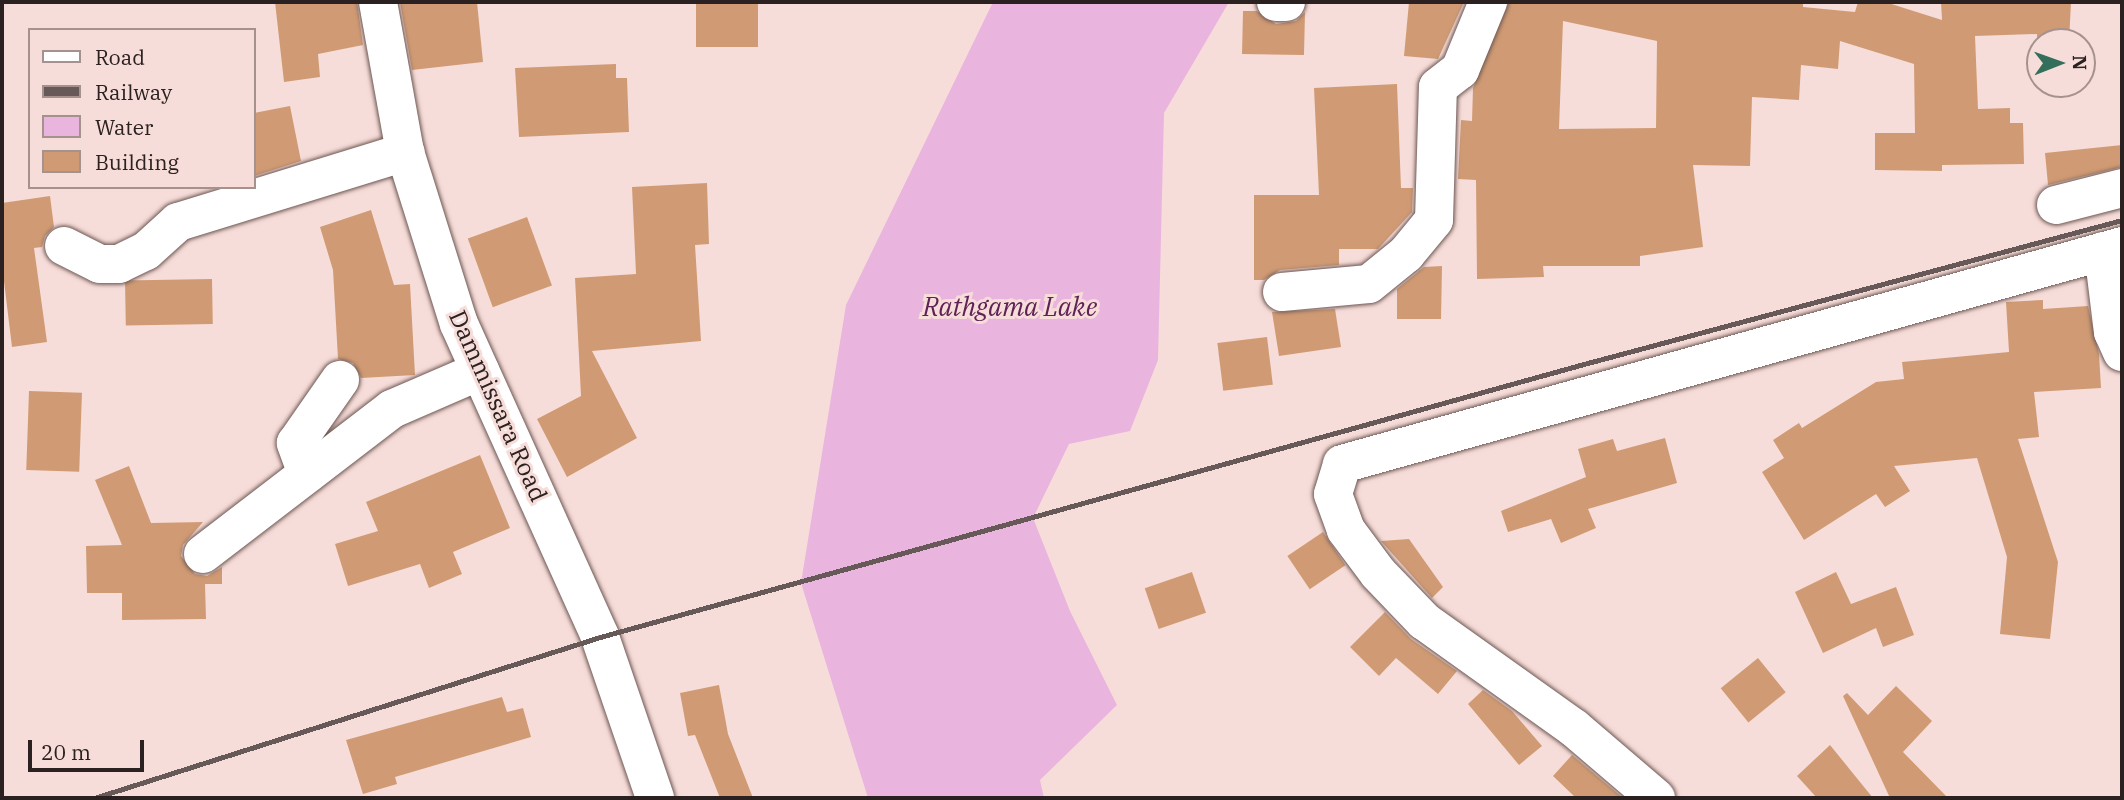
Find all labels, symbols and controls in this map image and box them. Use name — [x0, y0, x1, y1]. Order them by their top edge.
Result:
legend — [28, 28, 256, 189]
north arrow — [2026, 28, 2096, 98]
text: Road — [95, 43, 145, 71]
text: N — [2068, 55, 2092, 70]
text: Railway — [95, 78, 172, 106]
text: Water — [95, 113, 153, 141]
text: Building — [95, 148, 179, 176]
water label: Rathgama Lake — [923, 291, 1097, 323]
street label: Dammissara Road — [443, 306, 553, 506]
scale bar — [32, 726, 147, 770]
text: 20 m — [41, 738, 91, 766]

